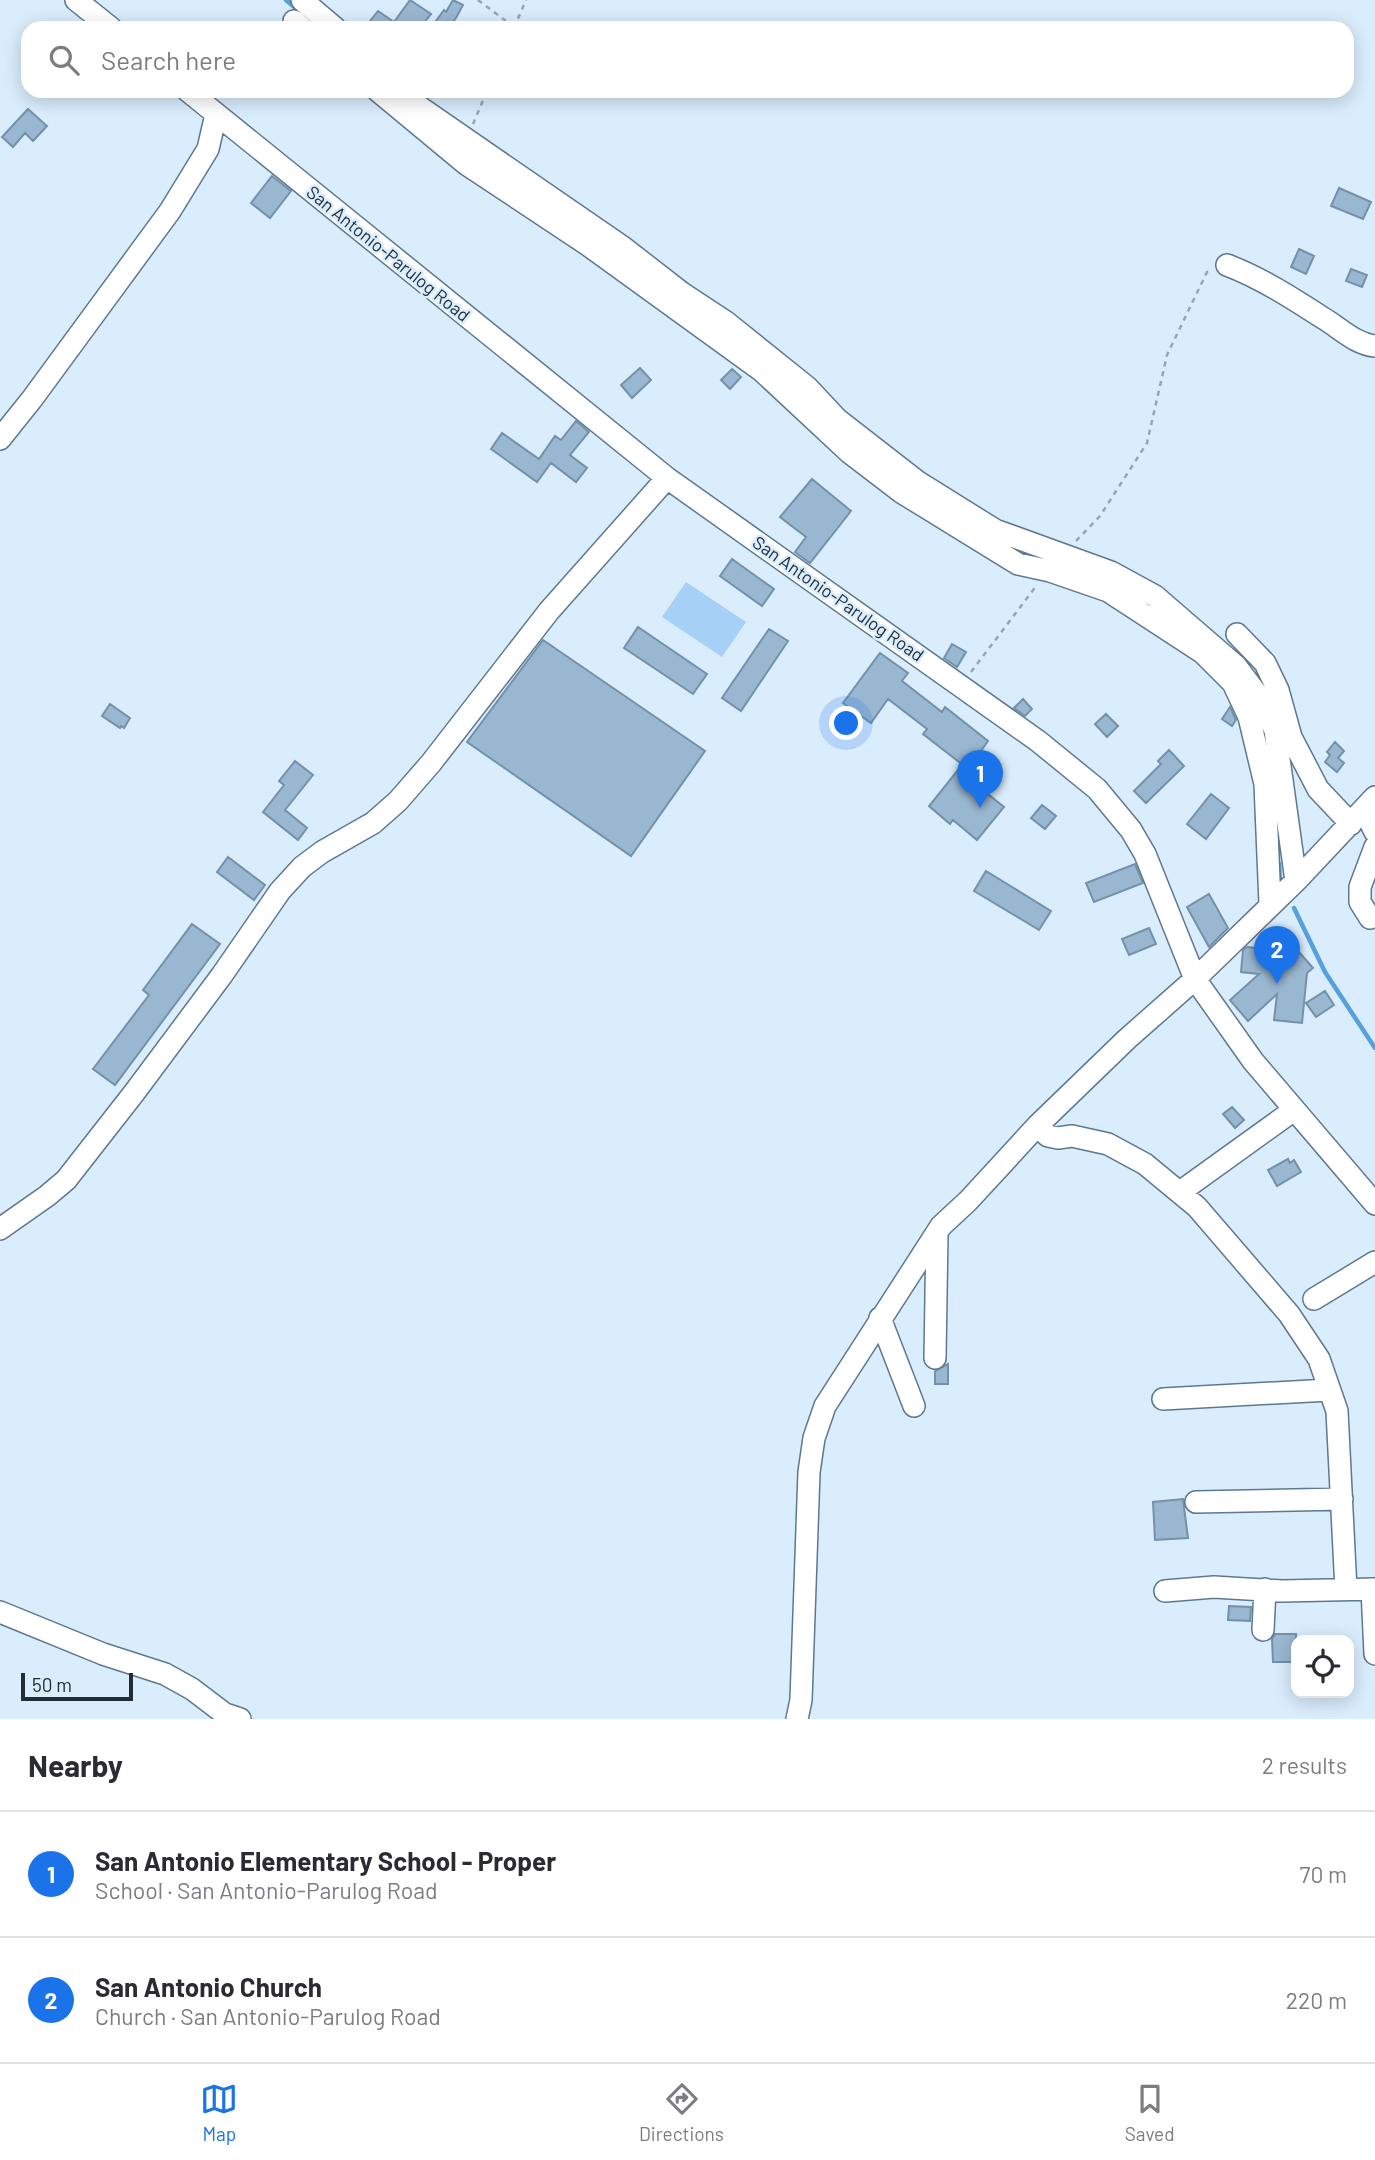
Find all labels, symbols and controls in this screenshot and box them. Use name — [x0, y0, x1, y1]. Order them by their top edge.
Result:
search box — [21, 21, 1354, 98]
icon: search — [45, 41, 83, 79]
text: Search here — [101, 44, 236, 75]
street label: San Antonio-Parulog Road — [302, 181, 475, 326]
street label: San Antonio-Parulog Road — [749, 531, 928, 666]
your location — [829, 706, 863, 740]
pin: 1 — [957, 750, 1003, 808]
pin: 2 — [1254, 926, 1300, 984]
map controls — [1291, 1635, 1354, 1698]
button: locate — [1291, 1635, 1354, 1698]
scale bar — [21, 1670, 133, 1702]
text: 50 m — [32, 1673, 72, 1696]
text: Nearby — [28, 1747, 123, 1783]
text: 2 results — [1262, 1751, 1347, 1779]
text: San Antonio Elementary School - Proper — [95, 1845, 556, 1876]
text: 1 — [47, 1860, 55, 1888]
text: 70 m — [1300, 1860, 1347, 1888]
text: School · San Antonio-Parulog Road — [95, 1876, 438, 1904]
text: San Antonio Church — [95, 1971, 322, 2002]
text: 2 — [45, 1986, 57, 2014]
text: 220 m — [1286, 1986, 1347, 2014]
text: Church · San Antonio-Parulog Road — [95, 2002, 441, 2030]
tab: Map — [200, 2080, 238, 2145]
tab: Directions — [639, 2080, 724, 2145]
tab: Saved — [1125, 2080, 1175, 2145]

